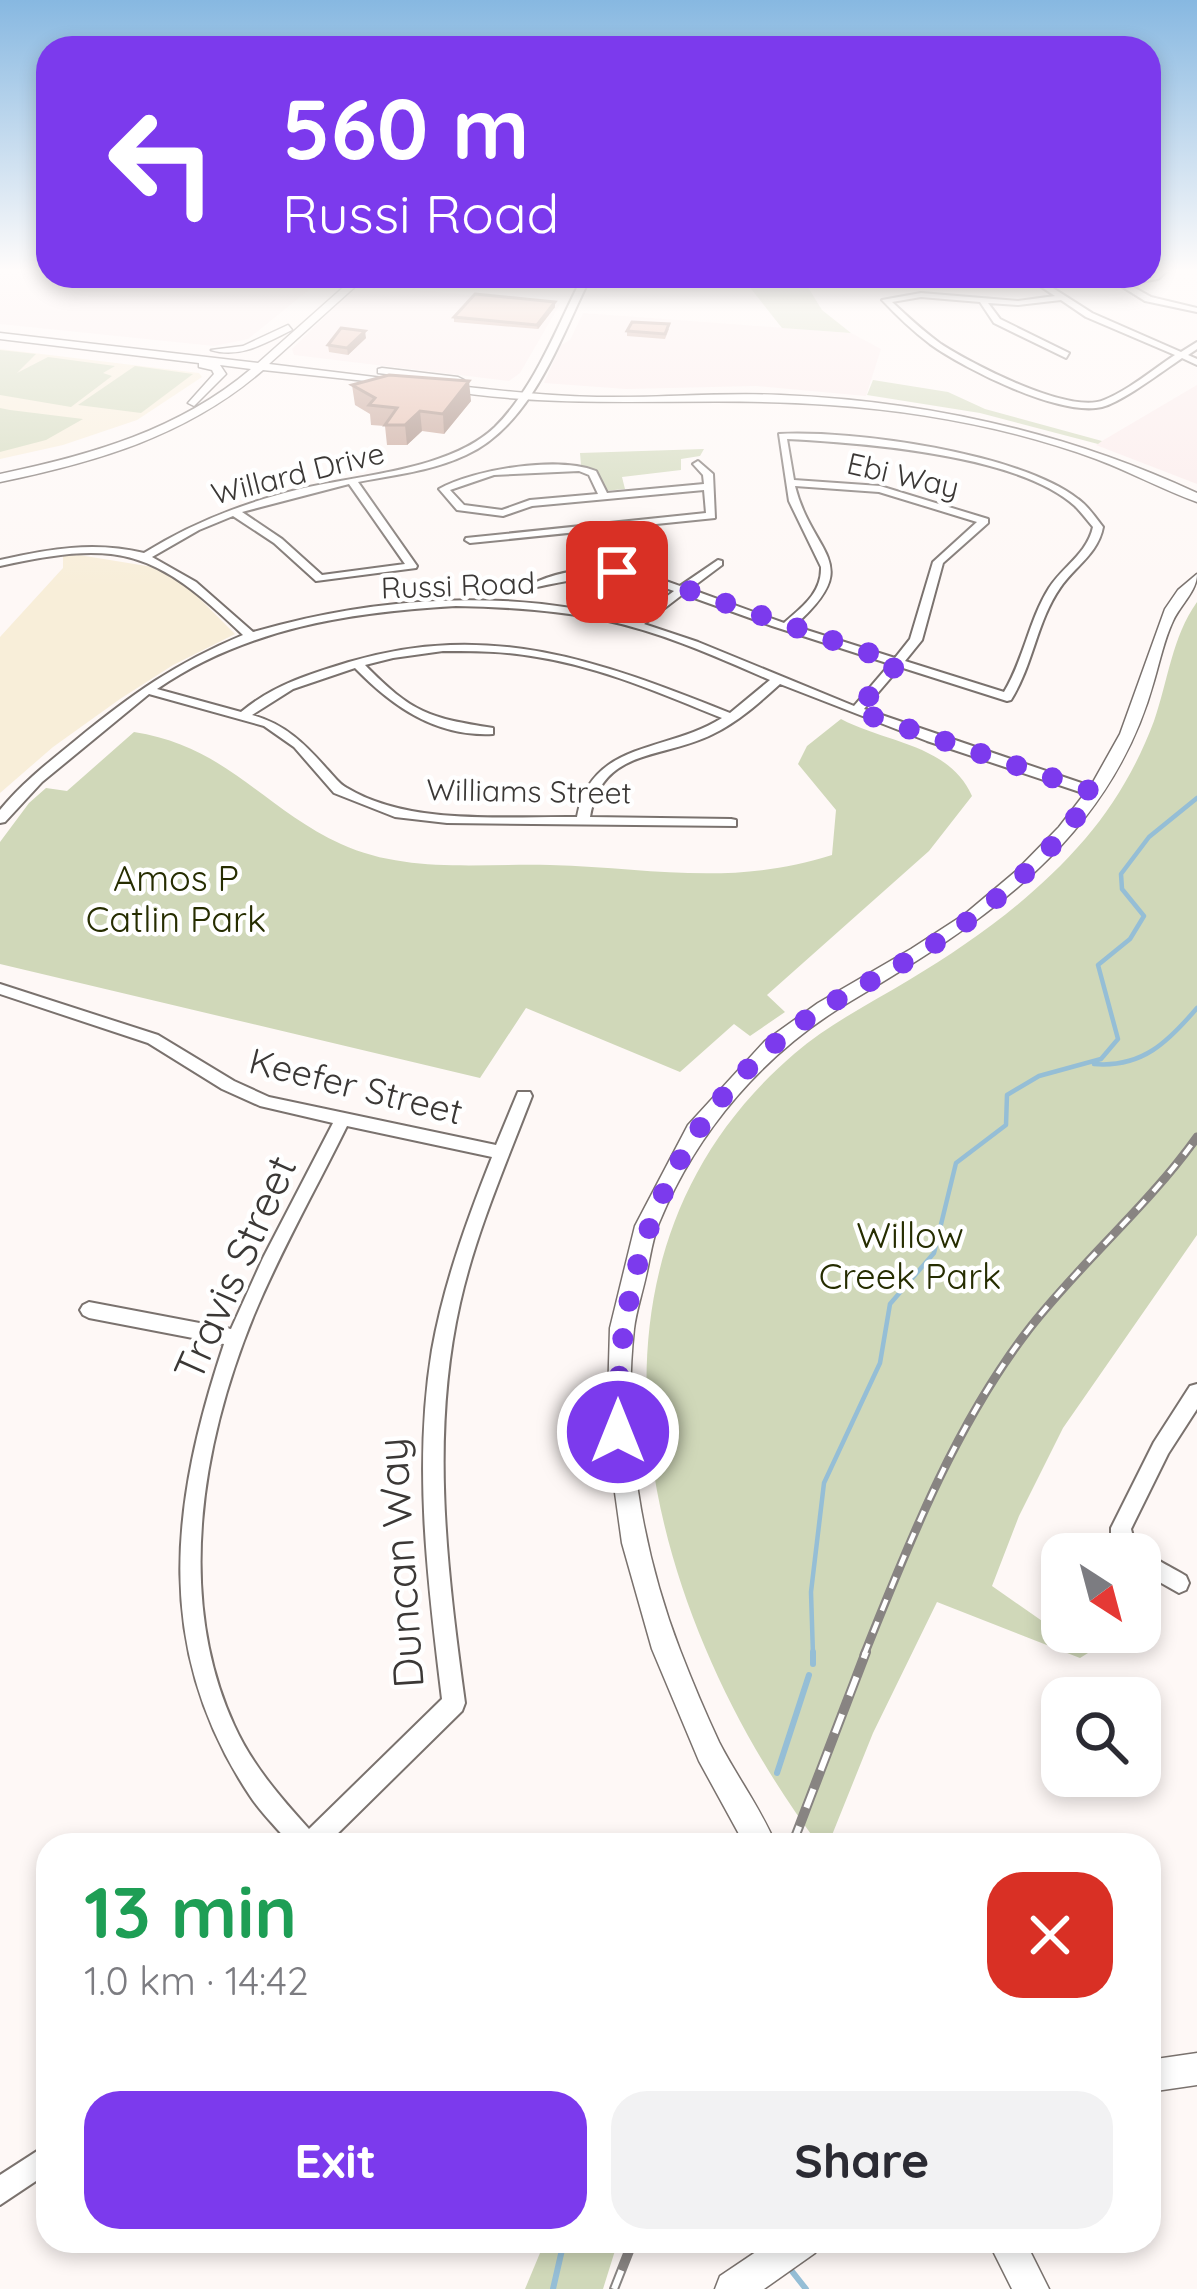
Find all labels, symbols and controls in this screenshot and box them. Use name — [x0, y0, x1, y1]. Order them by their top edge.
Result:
text: 560 m — [282, 75, 529, 180]
icon: left — [84, 84, 240, 240]
text: Russi Road — [282, 179, 559, 247]
street label: Willard Drive — [207, 433, 388, 513]
street label: Ebi Way — [844, 444, 963, 506]
pin — [566, 521, 668, 623]
icon: arrive — [584, 539, 650, 605]
street label: Russi Road — [380, 563, 536, 607]
street label: Williams Street — [426, 770, 632, 812]
park label: Amos P Catlin Park — [86, 855, 266, 941]
street label: Keefer Street — [245, 1037, 467, 1134]
street label: Travis Street — [161, 1147, 308, 1388]
park label: Willow Creek Park — [819, 1212, 1001, 1298]
position arrow — [555, 1369, 681, 1495]
street label: Duncan Way — [364, 1436, 435, 1690]
north arrow — [1041, 1533, 1161, 1653]
map controls — [1041, 1533, 1161, 1797]
button: search — [1041, 1677, 1161, 1797]
text: 13 min — [84, 1866, 297, 1956]
button: close — [987, 1872, 1113, 1998]
text: 1.0 km · 14:42 — [84, 1956, 309, 2005]
button: Exit — [84, 2091, 587, 2229]
button: Share — [611, 2091, 1113, 2229]

